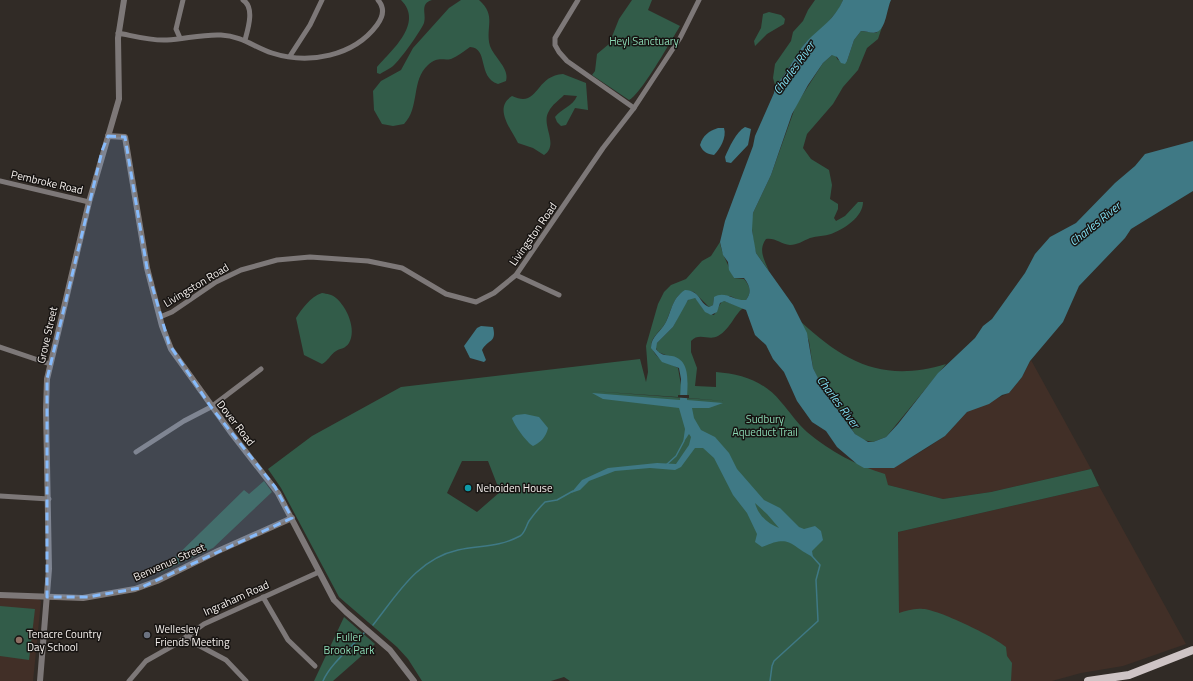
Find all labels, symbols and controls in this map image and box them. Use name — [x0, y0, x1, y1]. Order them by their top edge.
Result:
park label: Heyl Sanctuary — [609, 33, 679, 49]
water label: Charles River — [768, 35, 821, 98]
street label: Pembroke Road — [9, 166, 85, 198]
water label: Charles River — [1065, 195, 1126, 250]
street label: Livingston Road — [505, 199, 561, 269]
street label: Livingston Road — [160, 259, 232, 311]
street label: Grove Street — [33, 305, 61, 365]
water label: Charles River — [812, 371, 866, 434]
street label: Dover Road — [213, 397, 259, 449]
park label: Sudbury Aqueduct Trail — [732, 411, 798, 440]
place label: Nehoiden House — [476, 480, 553, 496]
marker: Nehoiden House — [463, 483, 473, 493]
street label: Benvenue Street — [131, 539, 208, 585]
street label: Ingraham Road — [201, 576, 272, 620]
place label: Wellesley Friends Meeting — [155, 621, 230, 650]
place label: Tenacre Country Day School — [27, 626, 102, 655]
park label: Fuller Brook Park — [324, 629, 375, 658]
marker: Wellesley Friends Meeting — [142, 630, 152, 640]
marker: Tenacre Country Day School — [14, 635, 24, 645]

